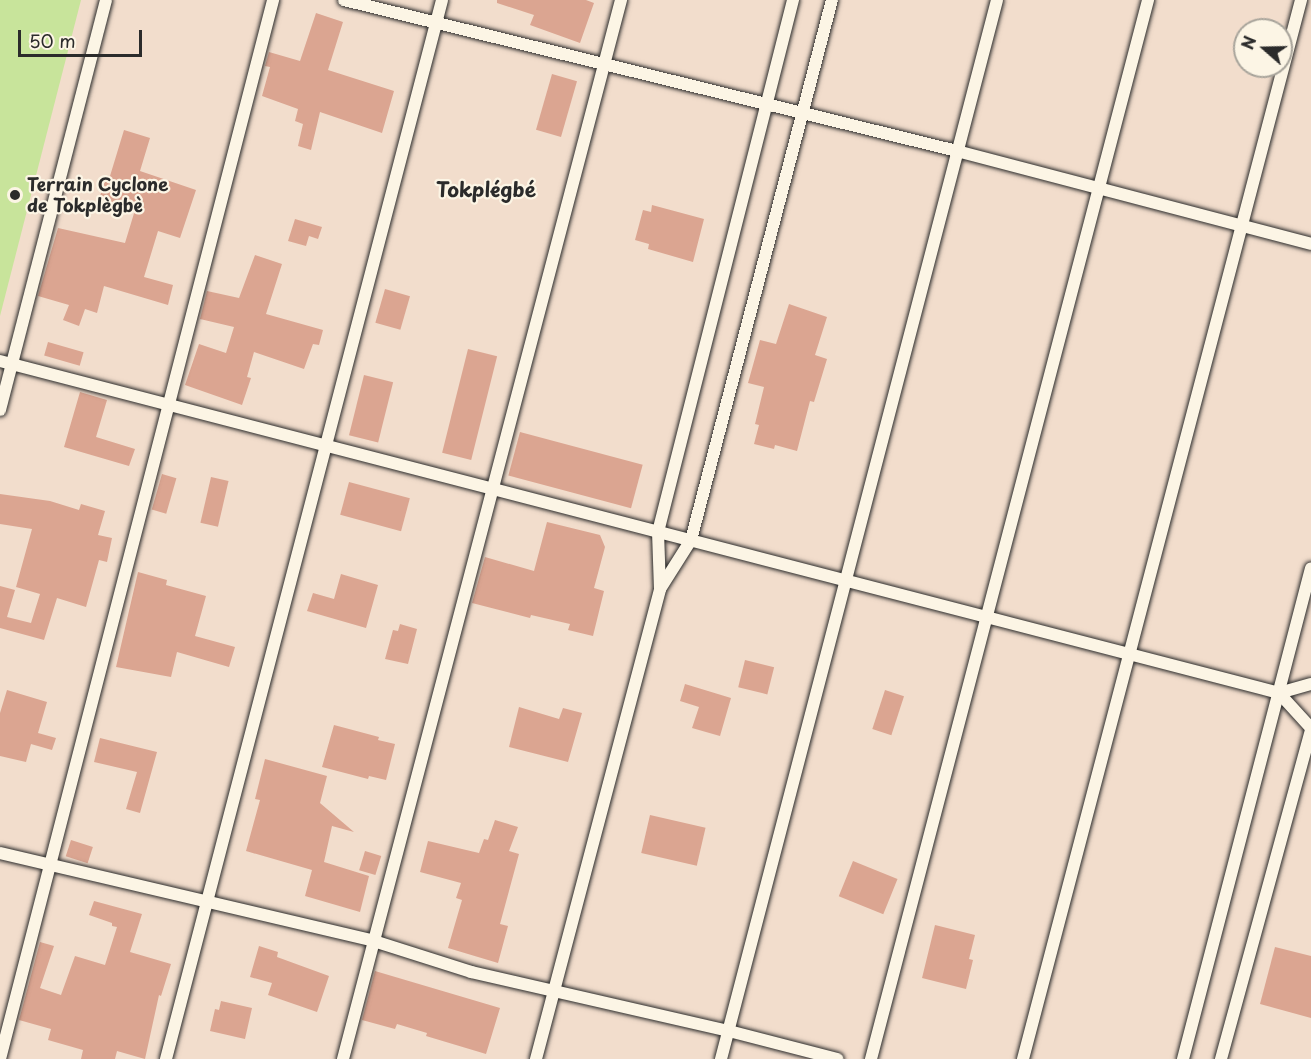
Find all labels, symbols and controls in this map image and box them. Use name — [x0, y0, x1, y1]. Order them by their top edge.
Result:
scale bar — [21, 18, 146, 56]
north arrow — [1233, 18, 1293, 78]
text: 50 m — [29, 27, 76, 54]
text: N — [1235, 32, 1261, 53]
place label: Terrain Cyclone de Tokplègbè — [27, 174, 169, 216]
district label: Tokplégbé — [436, 177, 536, 201]
marker: Terrain Cyclone de Tokplègbè — [8, 188, 22, 202]

